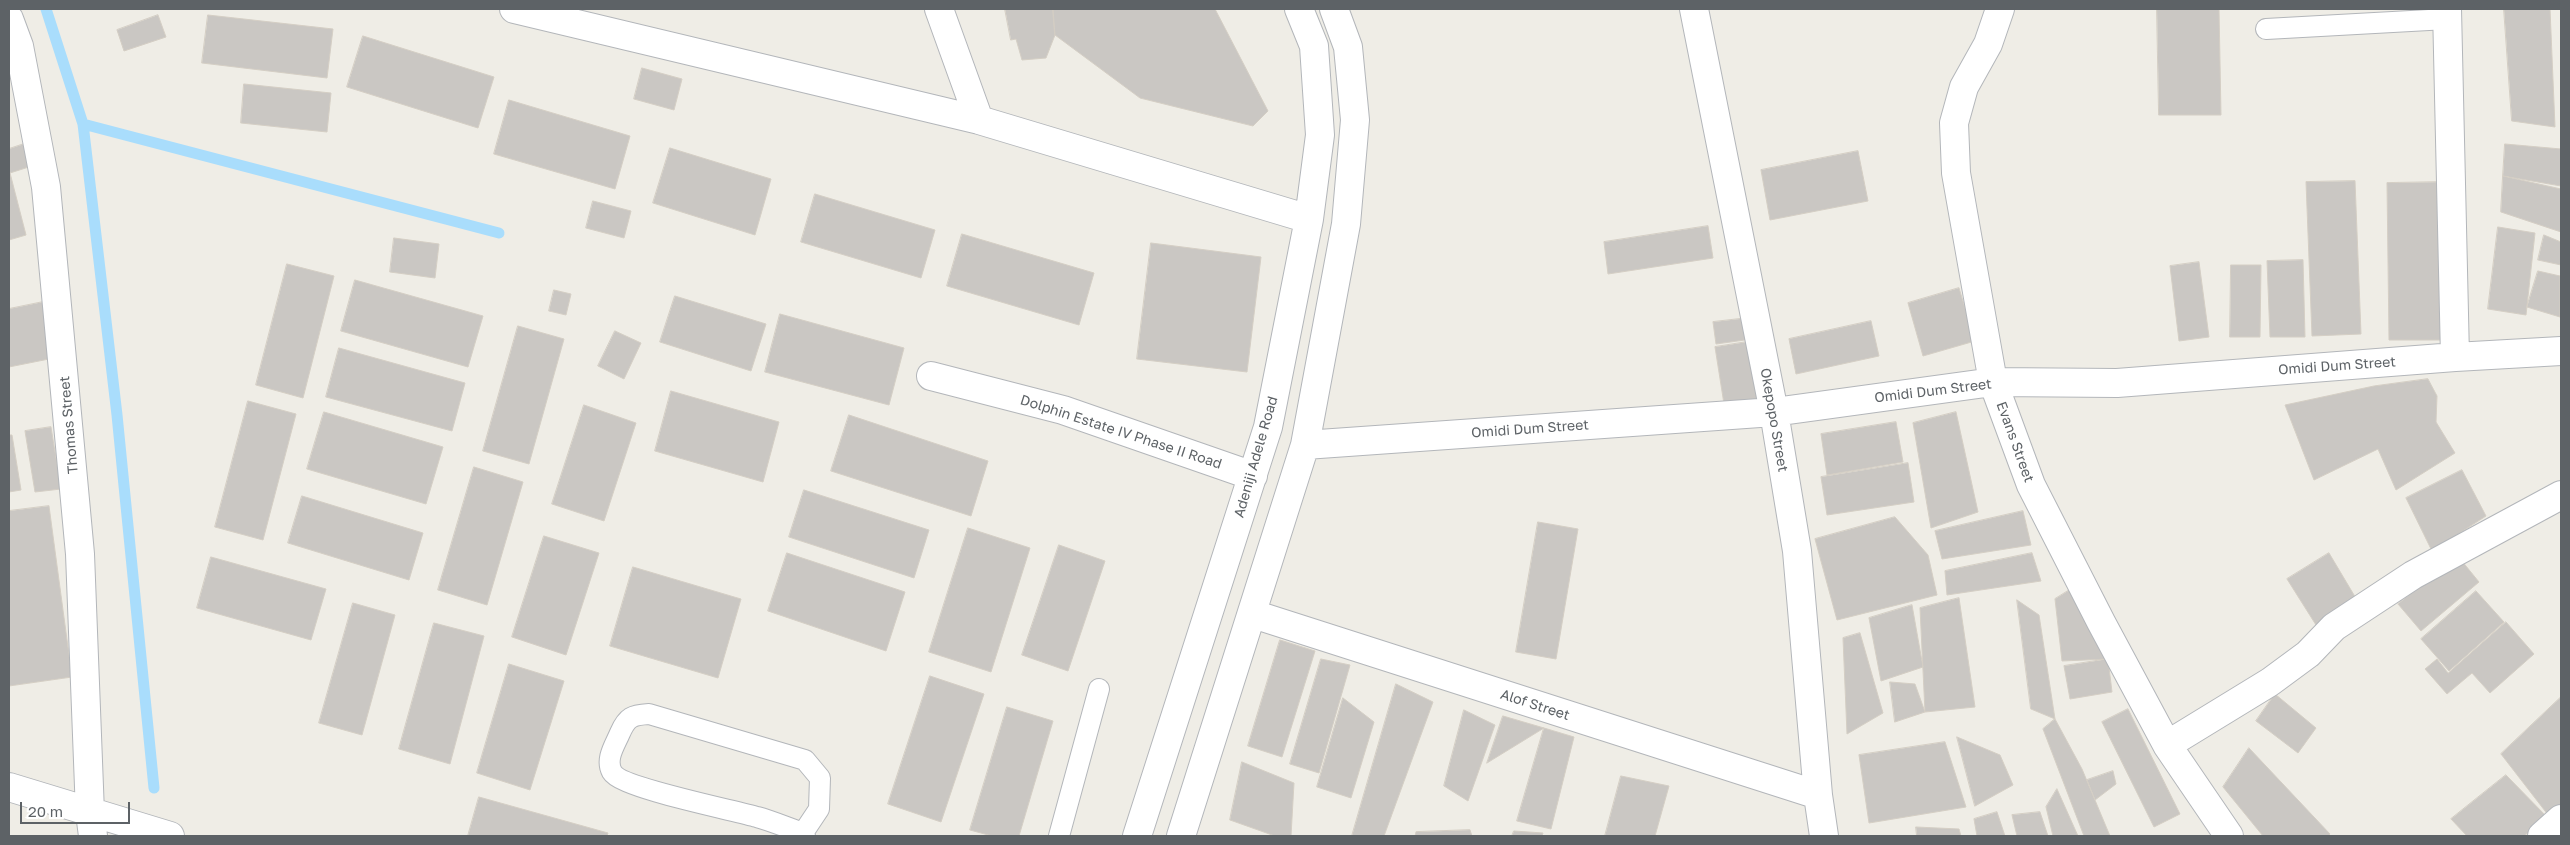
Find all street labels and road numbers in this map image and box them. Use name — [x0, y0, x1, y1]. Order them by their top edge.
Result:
street label: Omidi Dum Street — [2278, 354, 2396, 378]
street label: Okepopo Street — [1757, 367, 1791, 473]
street label: Thomas Street — [56, 375, 82, 475]
street label: Omidi Dum Street — [1873, 375, 1993, 407]
street label: Dolphin Estate IV Phase II Road — [1018, 391, 1224, 473]
street label: Adeniji Adele Road — [1231, 394, 1281, 520]
street label: Evans Street — [1993, 399, 2037, 485]
street label: Omidi Dum Street — [1471, 417, 1589, 441]
street label: Alof Street — [1498, 686, 1572, 724]

